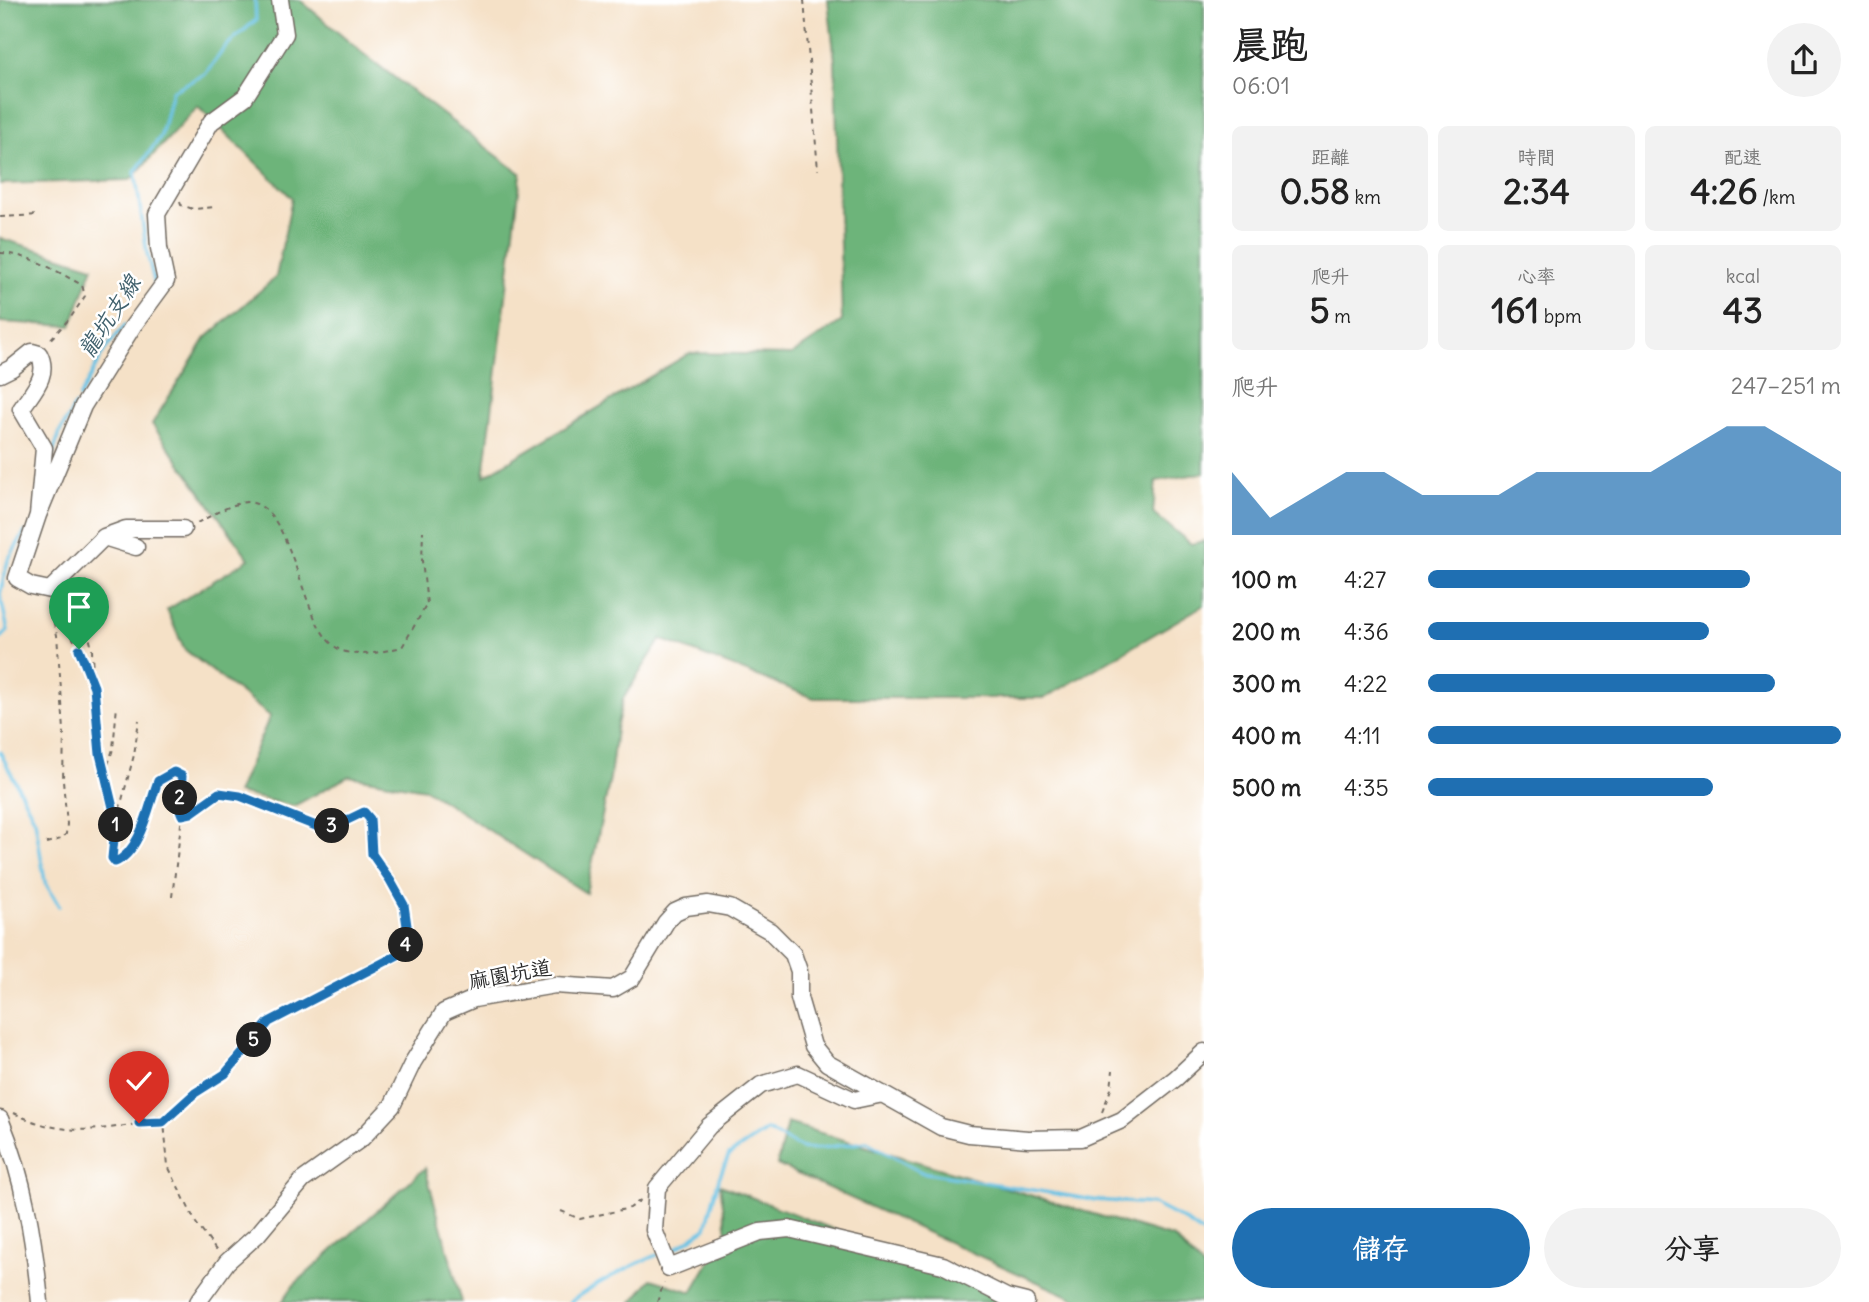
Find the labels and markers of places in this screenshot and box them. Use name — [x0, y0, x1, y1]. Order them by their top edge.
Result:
pin — [49, 577, 109, 649]
pin: 2 — [162, 780, 198, 816]
pin: 1 — [99, 808, 134, 842]
pin: 3 — [314, 808, 350, 844]
pin: 4 — [388, 928, 424, 962]
pin: 5 — [236, 1023, 272, 1058]
pin — [109, 1051, 169, 1123]

